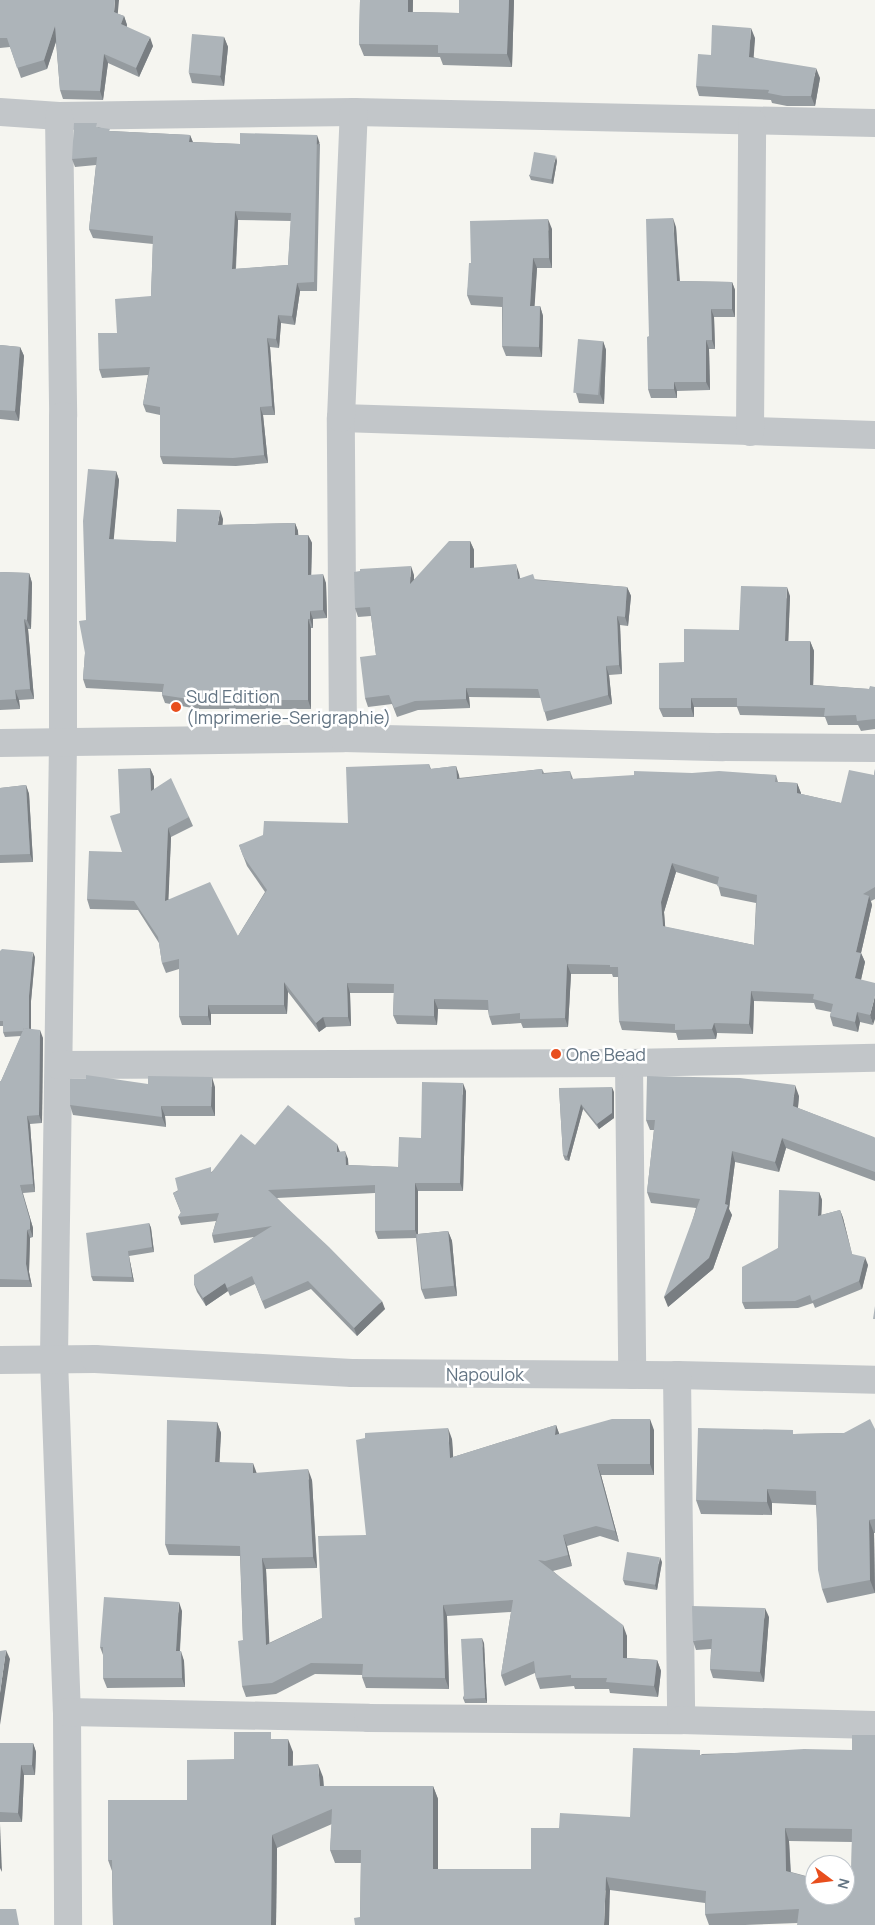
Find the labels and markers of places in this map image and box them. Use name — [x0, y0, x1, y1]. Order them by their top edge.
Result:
place label: Sud Edition (Imprimerie-Serigraphie) — [186, 686, 391, 729]
marker: Sud Edition (Imprimerie-Serigraphie) — [170, 701, 182, 713]
place label: One Bead — [566, 1043, 646, 1065]
marker: One Bead — [550, 1048, 562, 1060]

